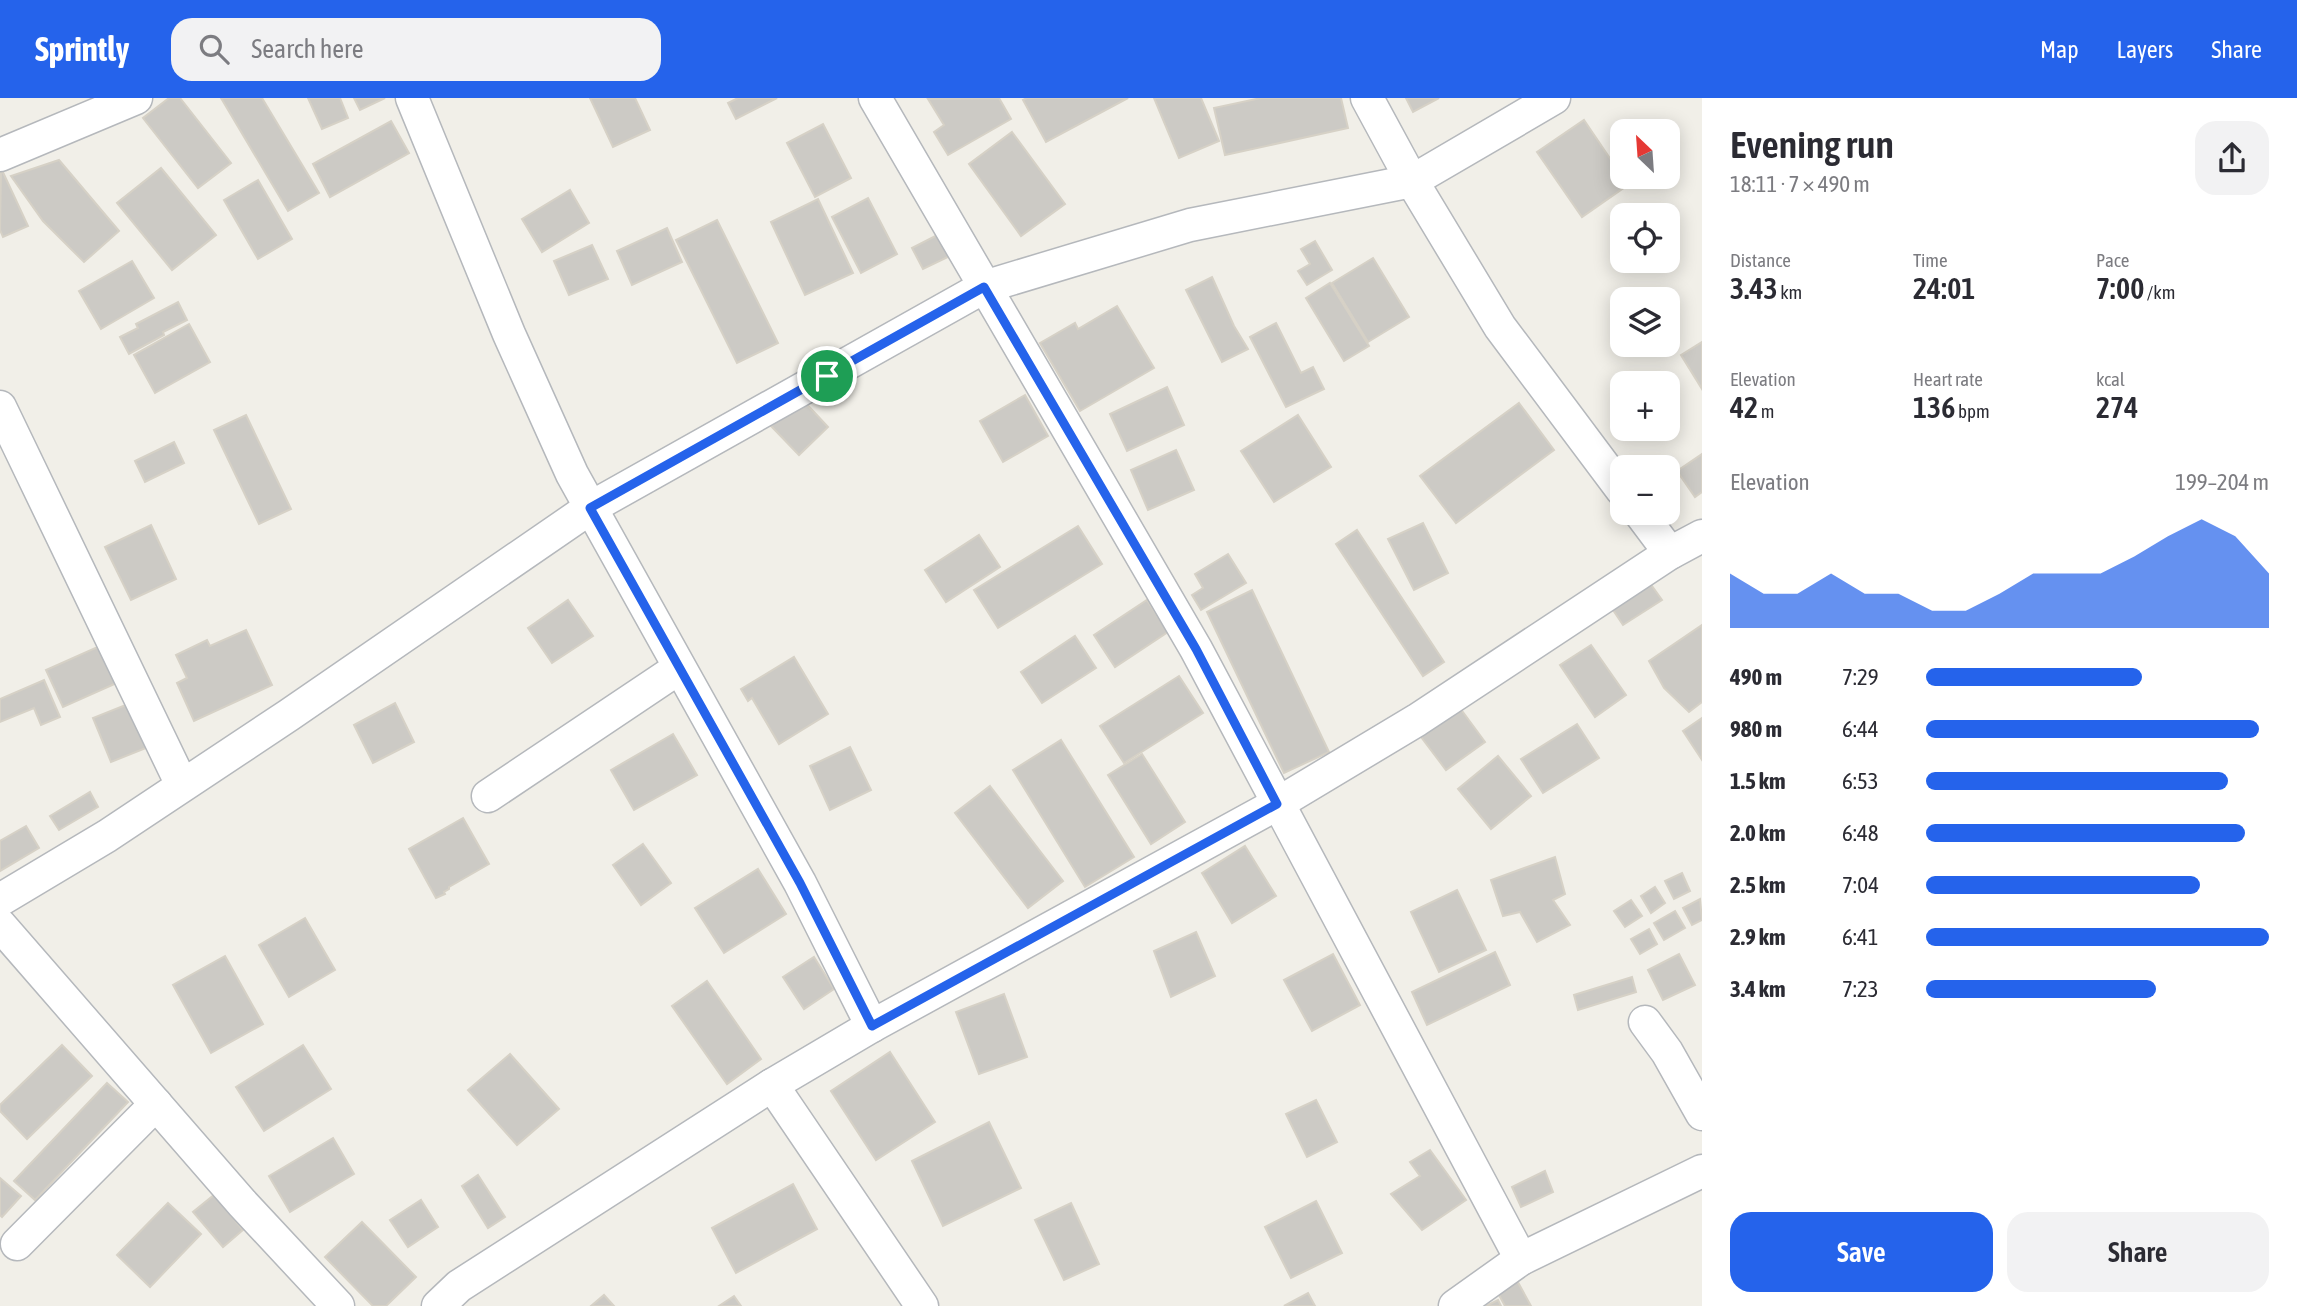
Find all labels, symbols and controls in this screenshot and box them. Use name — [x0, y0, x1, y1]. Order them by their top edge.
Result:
search box — [171, 18, 661, 81]
text: Sprintly — [35, 30, 129, 68]
icon: search — [195, 30, 233, 68]
text: Search here — [251, 34, 364, 64]
text: Map — [2040, 36, 2079, 63]
text: Layers — [2117, 36, 2173, 63]
text: Share — [2211, 36, 2262, 63]
north arrow — [1610, 119, 1680, 189]
map controls — [1610, 119, 1680, 525]
button: share — [2195, 121, 2269, 195]
text: Evening run — [1730, 123, 1894, 166]
text: 18:11 · 7 × 490 m — [1730, 171, 1870, 197]
button: locate — [1610, 203, 1680, 273]
text: Distance — [1730, 249, 1791, 271]
text: Time — [1913, 249, 1948, 271]
text: Pace — [2096, 249, 2129, 271]
text: 3.43 — [1730, 271, 1778, 305]
text: 24:01 — [1913, 271, 1975, 305]
text: 7:00 — [2096, 271, 2144, 305]
text: km — [1778, 281, 1802, 303]
text: /km — [2144, 281, 2175, 303]
button: layers — [1610, 287, 1680, 357]
pin — [797, 346, 857, 406]
icon: arrive — [808, 357, 846, 395]
text: Elevation — [1730, 368, 1796, 390]
text: Heart rate — [1913, 368, 1983, 390]
text: kcal — [2096, 368, 2125, 390]
button: + — [1610, 371, 1680, 441]
text: 42 — [1730, 390, 1758, 424]
text: 136 — [1913, 390, 1955, 424]
text: 274 — [2096, 390, 2138, 424]
text: m — [1758, 400, 1775, 422]
text: bpm — [1955, 400, 1990, 422]
button: − — [1610, 455, 1680, 525]
text: Elevation — [1730, 469, 1810, 495]
text: 199–204 m — [2175, 469, 2269, 495]
text: 490 m — [1730, 664, 1782, 690]
text: 7:29 — [1842, 664, 1879, 690]
text: 980 m — [1730, 716, 1782, 742]
text: 6:44 — [1842, 716, 1879, 742]
text: 1.5 km — [1730, 768, 1786, 794]
text: 6:53 — [1842, 768, 1879, 794]
text: 2.0 km — [1730, 820, 1786, 846]
text: 6:48 — [1842, 820, 1879, 846]
text: 2.5 km — [1730, 872, 1786, 898]
text: 7:04 — [1842, 872, 1879, 898]
text: 2.9 km — [1730, 924, 1786, 950]
text: 6:41 — [1842, 924, 1879, 950]
text: 3.4 km — [1730, 976, 1786, 1002]
text: 7:23 — [1842, 976, 1879, 1002]
button: Save — [1730, 1212, 1993, 1292]
button: Share — [2007, 1212, 2269, 1292]

